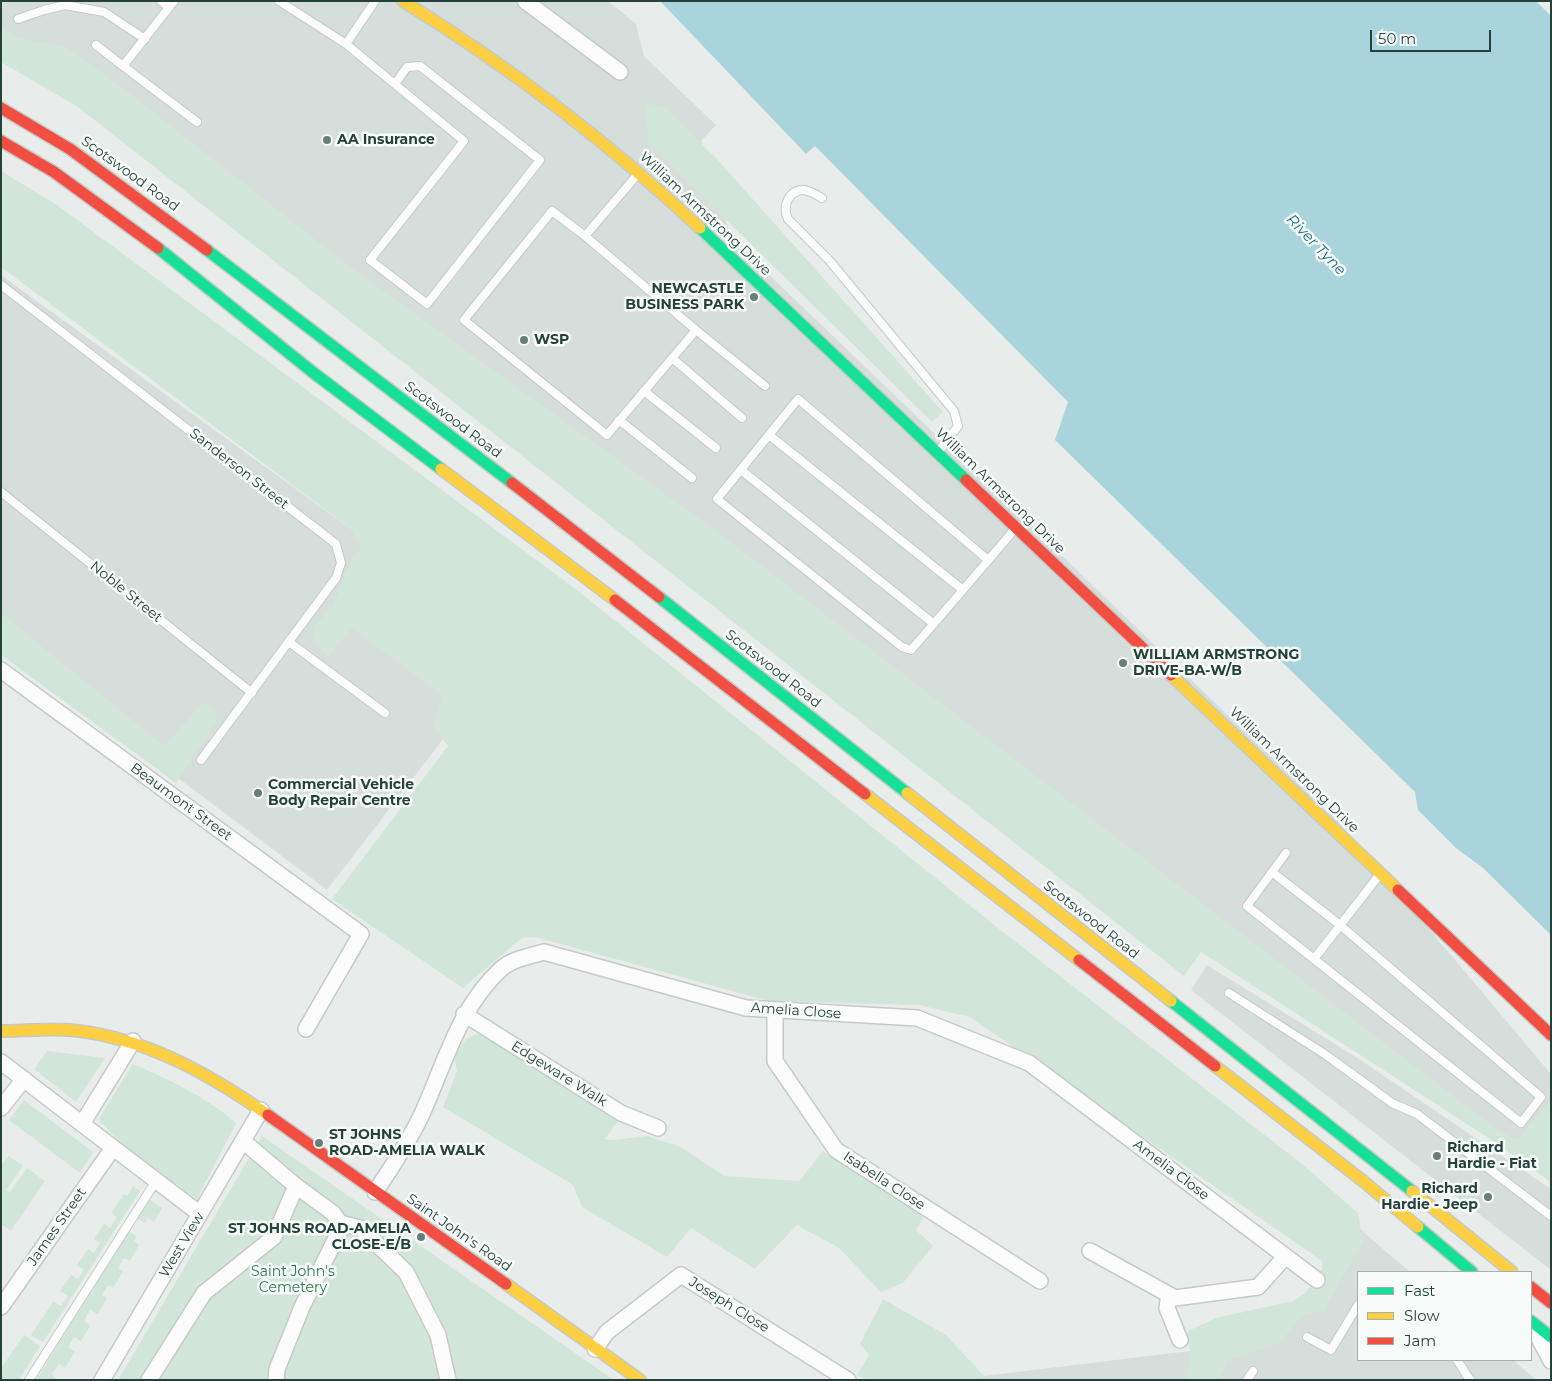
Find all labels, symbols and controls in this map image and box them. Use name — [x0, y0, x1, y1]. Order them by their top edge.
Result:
scale bar — [1372, 20, 1493, 52]
text: 50 m — [1378, 29, 1416, 48]
place label: AA Insurance — [337, 132, 435, 148]
street label: Scotswood Road — [78, 133, 182, 215]
marker: AA Insurance — [321, 134, 333, 146]
street label: William Armstrong Drive — [636, 149, 774, 279]
water label: River Tyne — [1283, 211, 1349, 279]
place label: NEWCASTLE BUSINESS PARK — [625, 281, 744, 314]
marker: NEWCASTLE BUSINESS PARK — [748, 291, 760, 303]
place label: WSP — [534, 332, 569, 348]
marker: WSP — [518, 334, 530, 346]
street label: Scotswood Road — [401, 378, 505, 462]
street label: Sanderson Street — [186, 425, 292, 513]
street label: William Armstrong Drive — [932, 425, 1068, 557]
street label: Noble Street — [87, 558, 165, 626]
street label: Scotswood Road — [722, 626, 824, 712]
place label: WILLIAM ARMSTRONG DRIVE-BA-W/B — [1133, 647, 1299, 680]
marker: WILLIAM ARMSTRONG DRIVE-BA-W/B — [1117, 657, 1129, 669]
street label: William Armstrong Drive — [1226, 704, 1362, 836]
street label: Beaumont Street — [127, 760, 235, 844]
place label: Commercial Vehicle Body Repair Centre — [268, 777, 414, 810]
marker: Commercial Vehicle Body Repair Centre — [252, 787, 264, 799]
street label: Scotswood Road — [1040, 877, 1142, 963]
street label: Amelia Close — [750, 999, 842, 1023]
street label: Edgeware Walk — [508, 1038, 610, 1110]
place label: ST JOHNS ROAD-AMELIA WALK — [329, 1127, 485, 1160]
street label: Amelia Close — [1130, 1136, 1212, 1204]
marker: ST JOHNS ROAD-AMELIA WALK — [313, 1137, 325, 1149]
place label: Richard Hardie - Fiat — [1447, 1140, 1537, 1172]
street label: Isabella Close — [840, 1148, 928, 1214]
marker: Richard Hardie - Fiat — [1431, 1150, 1443, 1162]
place label: Richard Hardie - Jeep — [1381, 1181, 1478, 1214]
street label: James Street — [24, 1185, 90, 1269]
street label: Saint John's Road — [403, 1191, 515, 1275]
marker: Richard Hardie - Jeep — [1482, 1191, 1494, 1203]
street label: West View — [156, 1209, 208, 1281]
place label: ST JOHNS ROAD-AMELIA CLOSE-E/B — [228, 1221, 411, 1254]
marker: ST JOHNS ROAD-AMELIA CLOSE-E/B — [415, 1231, 427, 1243]
park label: Saint John's Cemetery — [251, 1264, 335, 1296]
legend — [1357, 1271, 1532, 1361]
street label: Joseph Close — [686, 1274, 772, 1336]
text: Fast — [1404, 1281, 1435, 1300]
text: Slow — [1404, 1306, 1440, 1325]
text: Jam — [1404, 1331, 1436, 1350]

